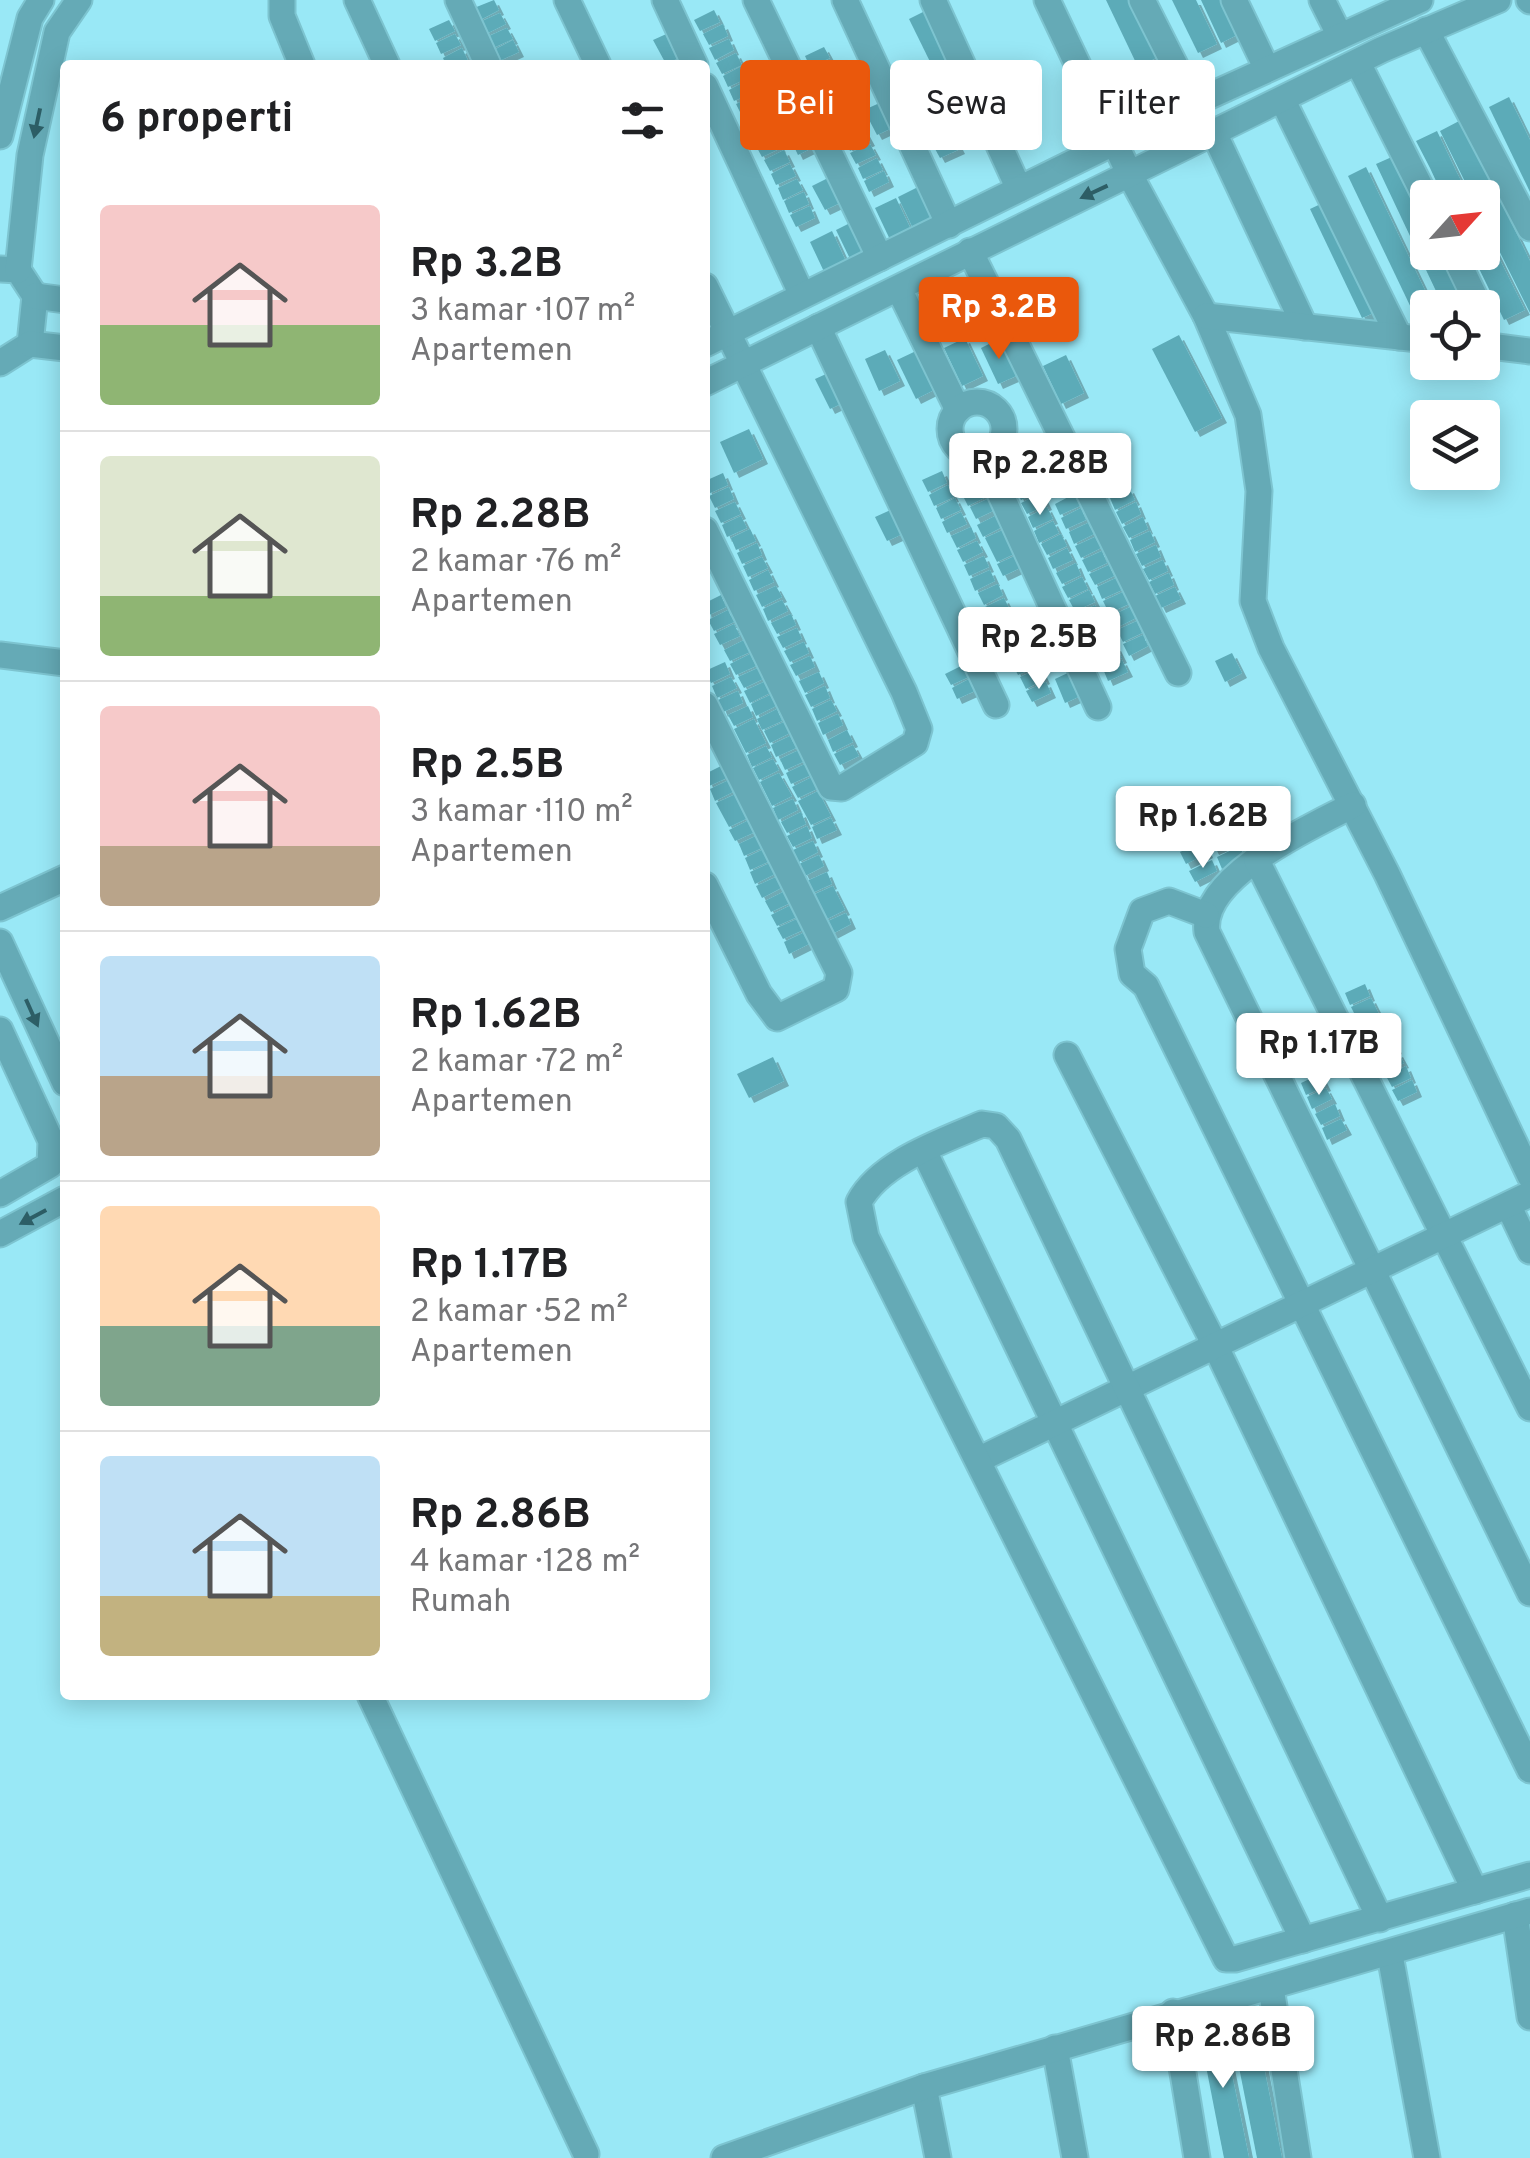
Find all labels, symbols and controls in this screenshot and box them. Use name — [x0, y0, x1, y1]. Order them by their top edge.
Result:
chip: Beli — [740, 60, 870, 150]
chip: Sewa — [890, 60, 1042, 150]
chip: Filter — [1062, 60, 1215, 150]
icon: filters — [615, 93, 670, 148]
text: 6 properti — [100, 94, 293, 147]
one-way arrow — [29, 108, 44, 139]
north arrow — [1410, 180, 1500, 270]
map controls — [1410, 180, 1500, 490]
one-way arrow — [1079, 183, 1108, 200]
text: Rp 3.2B — [410, 239, 563, 292]
icon: home — [180, 245, 300, 365]
pin: Rp 3.2B — [907, 277, 1091, 362]
text: Rp 3.2B — [941, 289, 1057, 329]
button: locate — [1410, 290, 1500, 380]
text: 3 kamar · 107 m² — [410, 292, 635, 332]
text: Apartemen — [410, 332, 573, 372]
button: layers — [1410, 400, 1500, 490]
pin: Rp 2.28B — [937, 433, 1143, 518]
text: Rp 2.28B — [971, 445, 1109, 485]
text: Rp 2.28B — [410, 490, 591, 543]
icon: home — [180, 496, 300, 616]
text: 2 kamar · 76 m² — [410, 543, 622, 583]
text: Apartemen — [410, 583, 573, 623]
pin: Rp 2.5B — [947, 607, 1131, 692]
text: Rp 2.5B — [980, 619, 1098, 659]
text: Rp 2.5B — [410, 740, 564, 793]
icon: home — [180, 746, 300, 866]
pin: Rp 1.62B — [1100, 786, 1306, 871]
text: 3 kamar · 110 m² — [410, 793, 633, 833]
text: Rp 1.62B — [1138, 798, 1268, 838]
text: Apartemen — [410, 833, 573, 873]
text: Rp 1.62B — [410, 990, 581, 1043]
icon: home — [180, 996, 300, 1116]
one-way arrow — [24, 998, 40, 1027]
pin: Rp 1.17B — [1216, 1013, 1422, 1098]
text: Rp 1.17B — [1258, 1025, 1380, 1065]
text: 2 kamar · 72 m² — [410, 1043, 623, 1083]
text: Apartemen — [410, 1083, 573, 1123]
one-way arrow — [18, 1208, 47, 1225]
text: Rp 1.17B — [410, 1240, 569, 1293]
icon: home — [180, 1246, 300, 1366]
text: 2 kamar · 52 m² — [410, 1293, 628, 1333]
text: Apartemen — [410, 1333, 573, 1373]
text: Rp 2.86B — [410, 1490, 591, 1543]
icon: home — [180, 1496, 300, 1616]
text: 4 kamar · 128 m² — [410, 1543, 640, 1583]
text: Rumah — [410, 1583, 511, 1623]
pin: Rp 2.86B — [1120, 2006, 1326, 2091]
text: Rp 2.86B — [1154, 2018, 1292, 2058]

